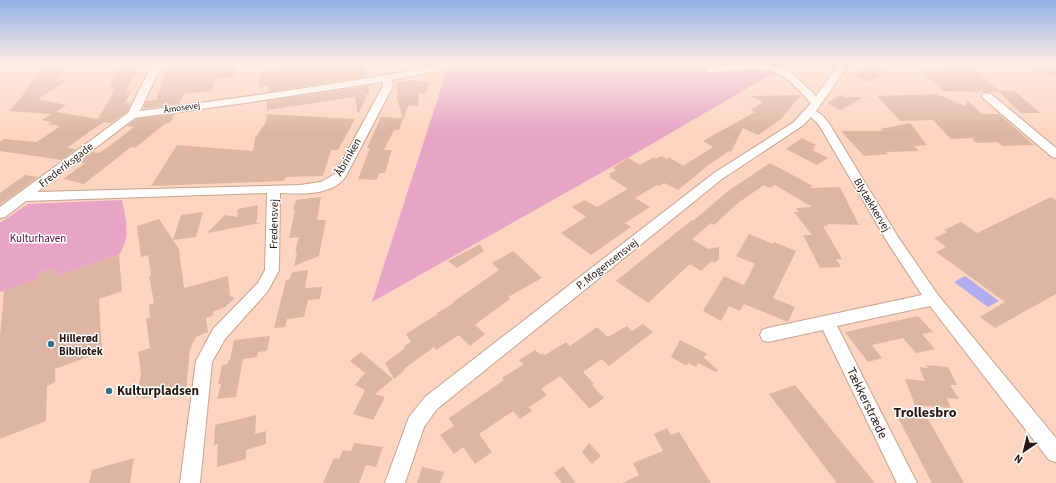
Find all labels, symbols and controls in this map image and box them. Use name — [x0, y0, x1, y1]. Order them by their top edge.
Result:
street label: Åmosevej — [163, 99, 201, 117]
street label: Åbrinken — [331, 135, 365, 179]
street label: Frederiksgade — [36, 139, 97, 191]
street label: Blytækkervej — [850, 175, 894, 235]
street label: Fredensvej — [266, 199, 282, 249]
park label: Kulturhaven — [10, 231, 66, 246]
street label: P. Mogensensvej — [573, 235, 641, 293]
place label: Hillerød Bibliotek — [59, 331, 103, 359]
marker: Hillerød Bibliotek — [46, 339, 56, 349]
street label: Tækkerstræde — [842, 364, 892, 442]
place label: Kulturpladsen — [117, 382, 199, 400]
marker: Kulturpladsen — [104, 386, 114, 396]
district label: Trollesbro — [893, 403, 957, 423]
north arrow — [1004, 431, 1044, 471]
text: N — [1011, 451, 1026, 467]

